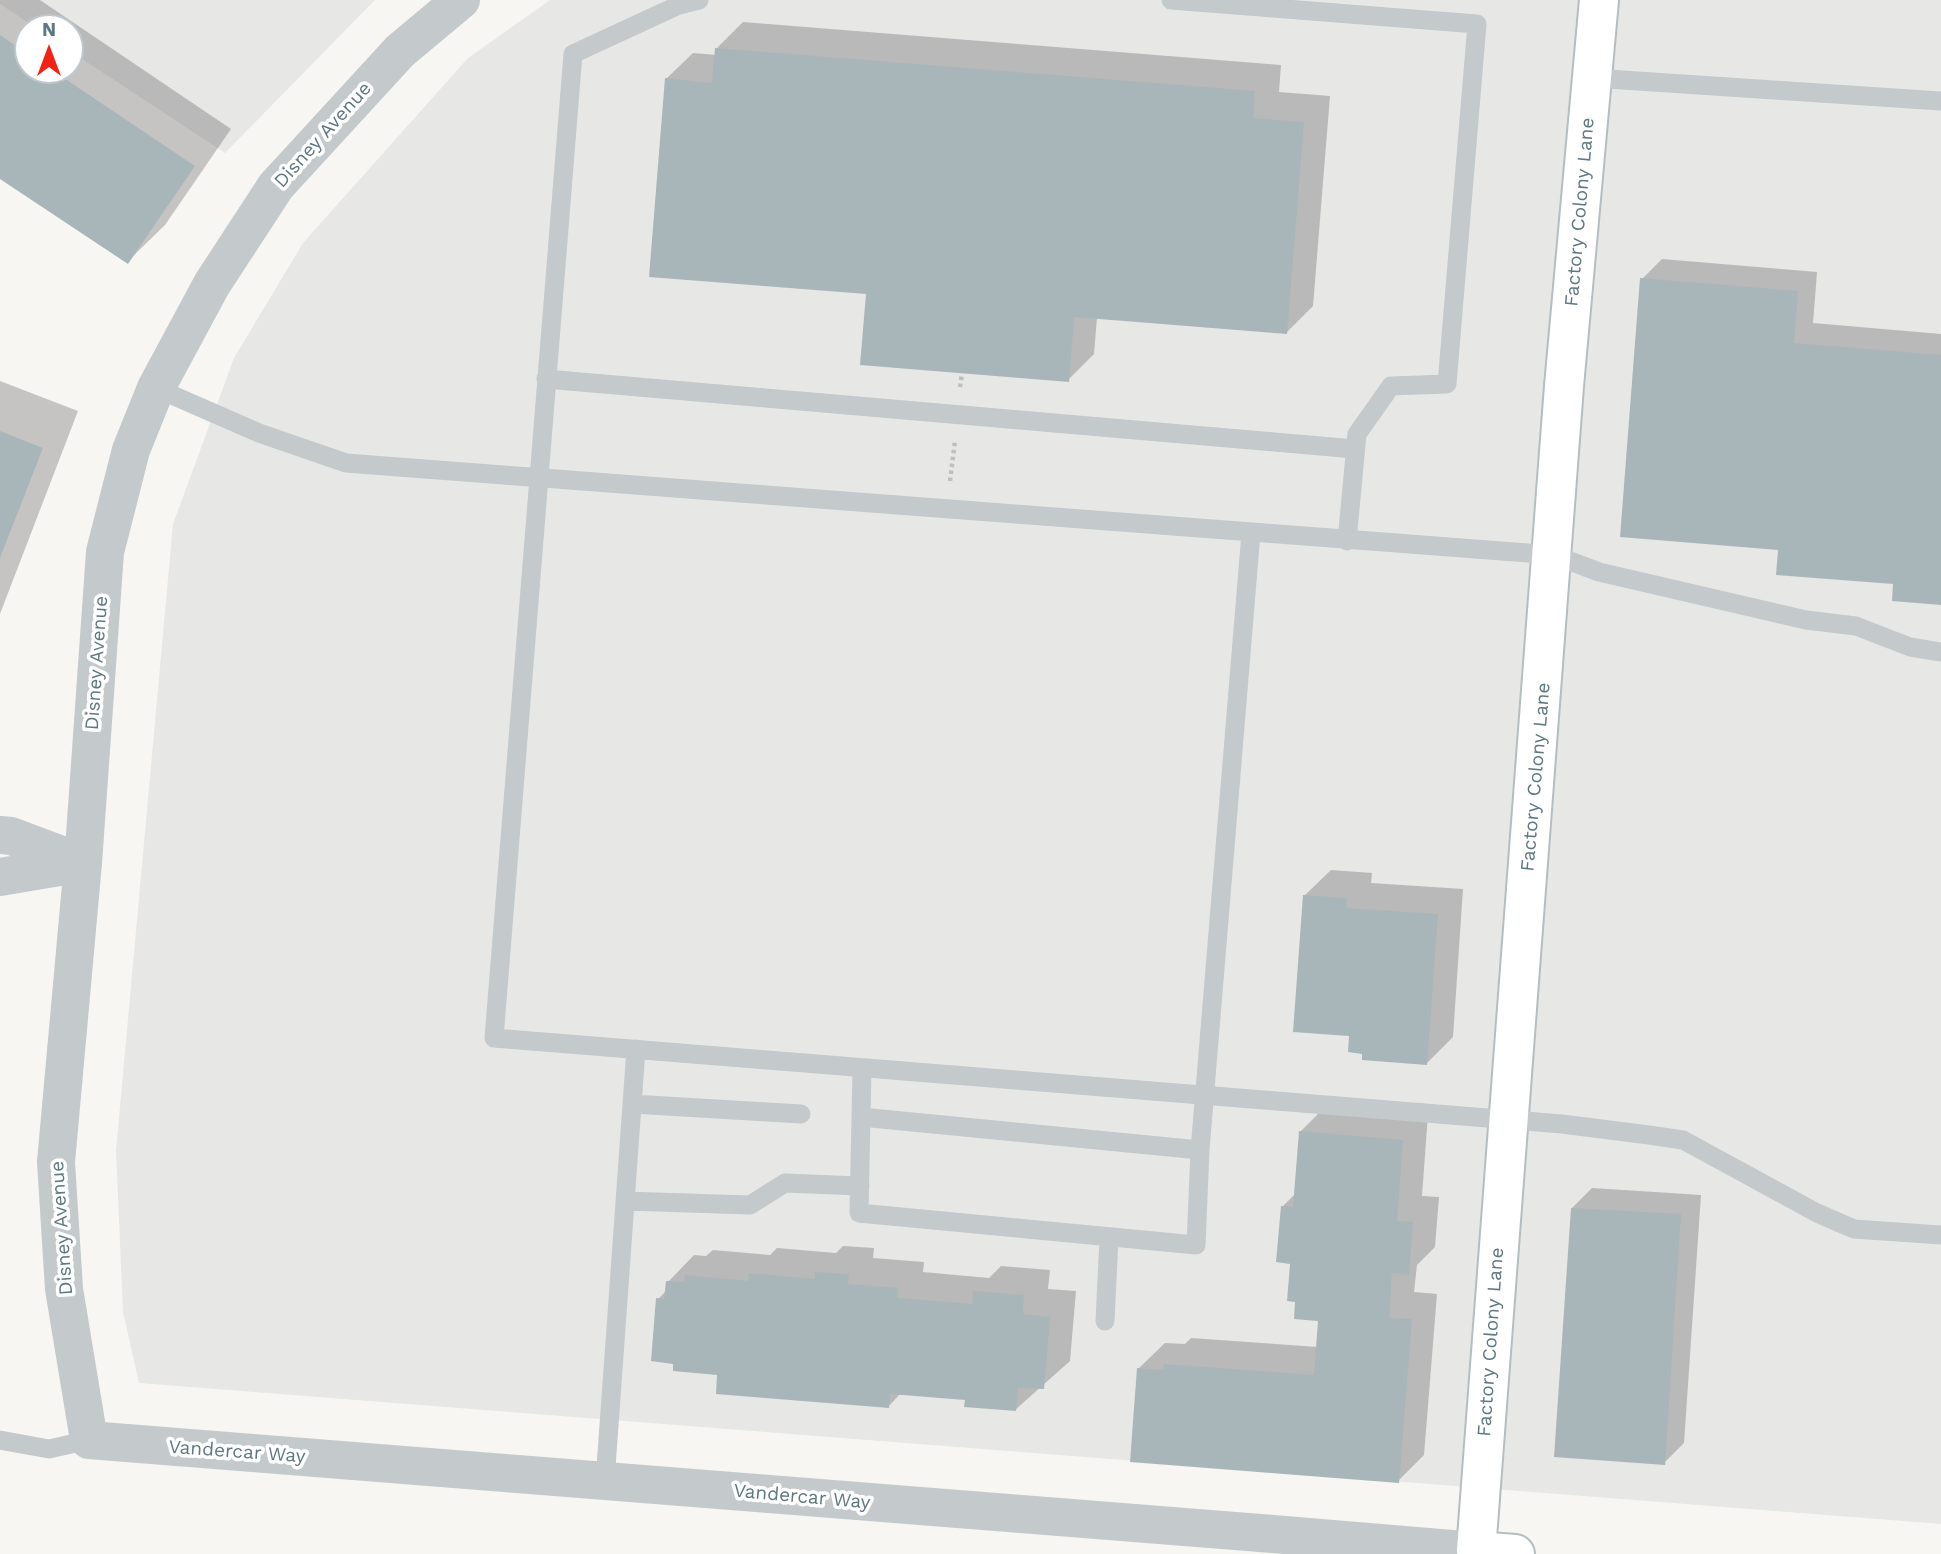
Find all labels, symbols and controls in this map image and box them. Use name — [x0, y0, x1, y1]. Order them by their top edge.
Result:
north arrow — [14, 14, 84, 84]
text: N — [42, 18, 56, 41]
street label: Disney Avenue — [270, 77, 376, 193]
street label: Factory Colony Lane — [1560, 117, 1600, 307]
street label: Disney Avenue — [81, 595, 113, 731]
street label: Factory Colony Lane — [1516, 682, 1556, 872]
street label: Disney Avenue — [46, 1160, 78, 1296]
street label: Factory Colony Lane — [1473, 1247, 1509, 1437]
street label: Vandercar Way — [168, 1436, 306, 1468]
street label: Vandercar Way — [733, 1480, 871, 1514]

